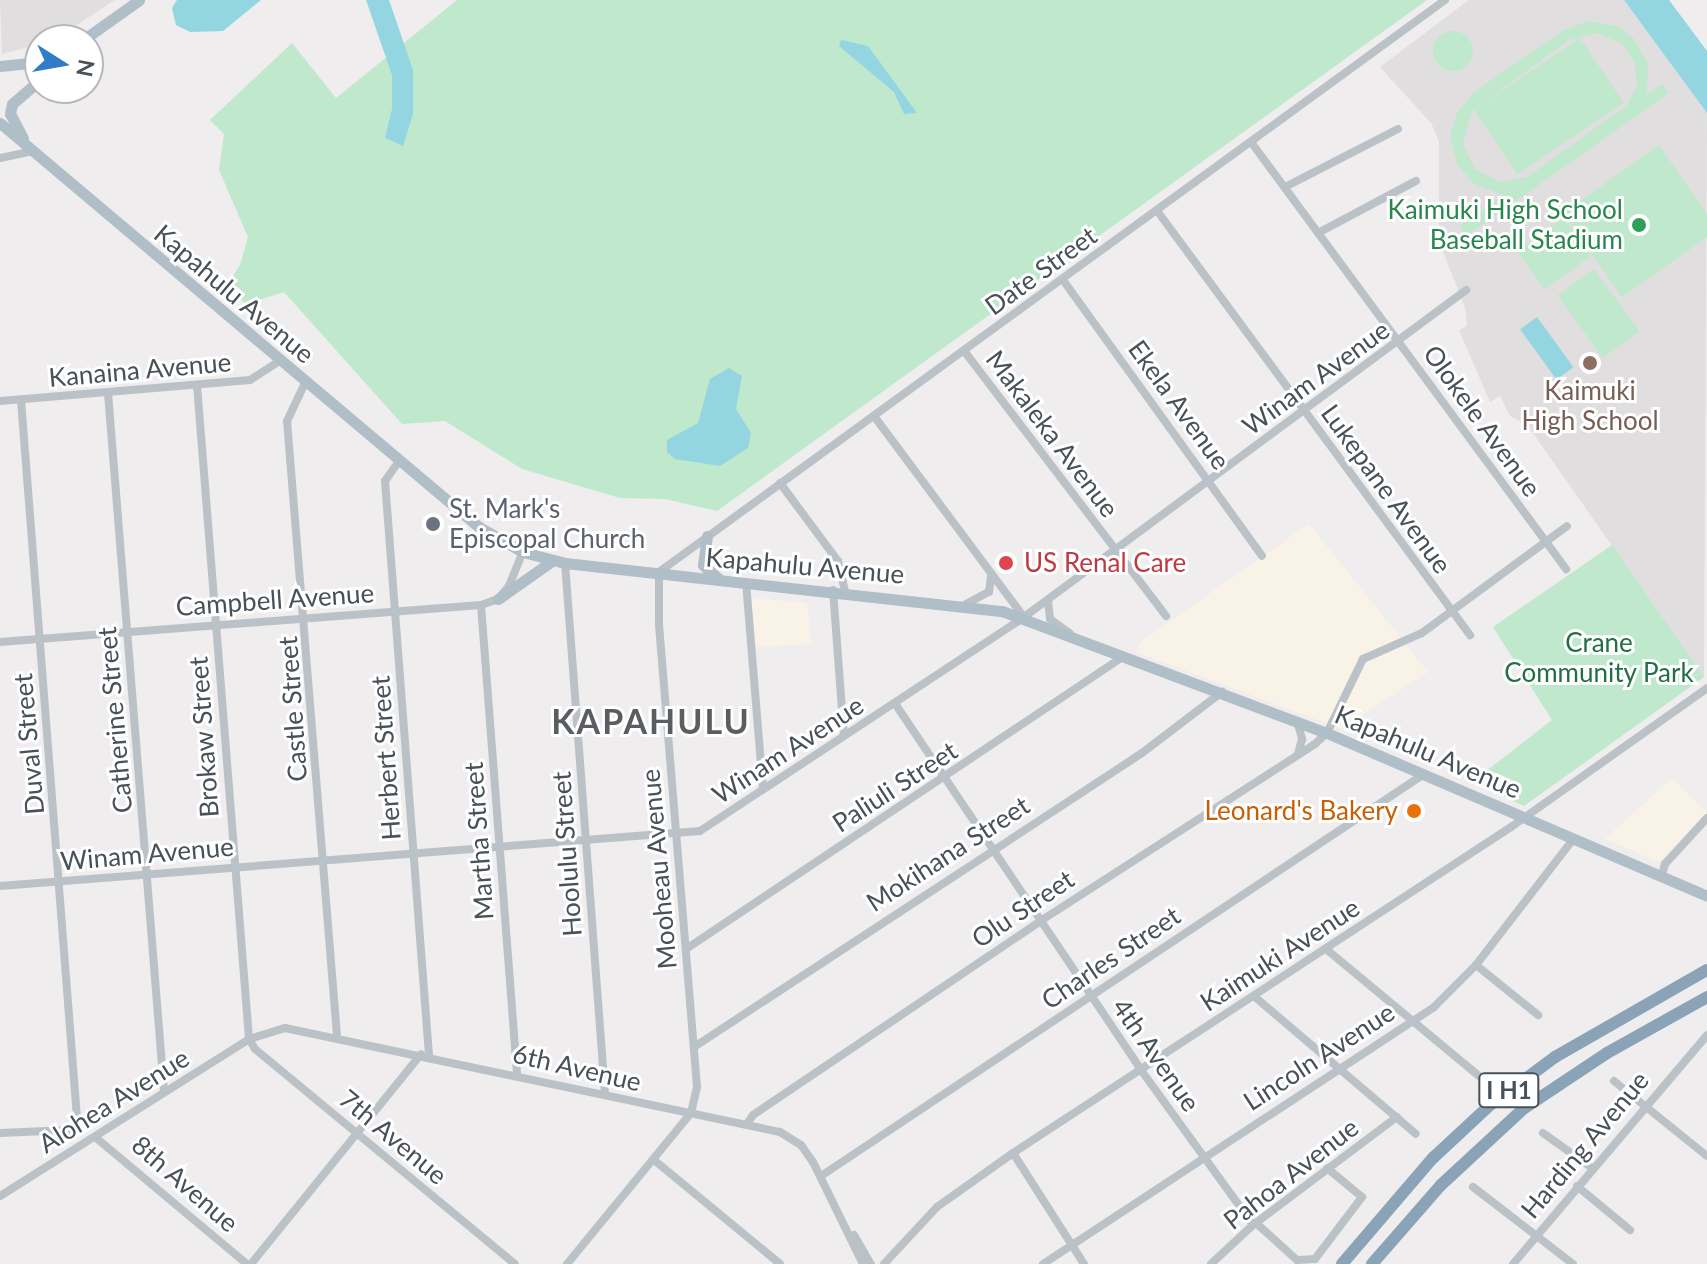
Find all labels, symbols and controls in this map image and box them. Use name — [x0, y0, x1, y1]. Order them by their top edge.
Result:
north arrow — [24, 24, 104, 104]
text: N — [71, 57, 101, 79]
place label: Kaimuki High School Baseball Stadium — [1388, 194, 1623, 256]
marker: Kaimuki High School Baseball Stadium — [1630, 216, 1648, 234]
street label: Kapahulu Avenue — [147, 218, 321, 370]
street label: Date Street — [979, 220, 1103, 322]
street label: Winam Avenue — [1236, 314, 1396, 442]
street label: Ekela Avenue — [1121, 334, 1237, 476]
street label: Olokele Avenue — [1416, 339, 1548, 503]
street label: Makaleka Avenue — [979, 344, 1125, 524]
street label: Kanaina Avenue — [47, 346, 233, 394]
marker: Kaimuki High School — [1581, 354, 1599, 372]
place label: Kaimuki High School — [1521, 375, 1659, 436]
street label: Lukepane Avenue — [1314, 398, 1458, 580]
place label: St. Mark's Episcopal Church — [449, 493, 645, 554]
marker: St. Mark's Episcopal Church — [424, 515, 442, 533]
street label: Kapahulu Avenue — [704, 542, 906, 590]
place label: US Renal Care — [1024, 547, 1186, 579]
marker: US Renal Care — [995, 552, 1017, 574]
street label: Campbell Avenue — [174, 577, 376, 623]
street label: Catherine Street — [91, 626, 139, 814]
park label: Crane Community Park — [1504, 627, 1694, 688]
street label: Castle Street — [272, 635, 314, 783]
street label: Brokaw Street — [183, 655, 225, 819]
street label: Duval Street — [7, 672, 51, 816]
street label: Herbert Street — [365, 675, 407, 841]
street label: Winam Avenue — [706, 689, 870, 811]
street label: Kapahulu Avenue — [1330, 699, 1526, 805]
district label: KAPAHULU — [551, 701, 751, 741]
street label: Paliuli Street — [827, 735, 963, 839]
street label: Martha Street — [458, 761, 500, 921]
street label: Mooheau Avenue — [635, 767, 683, 971]
street label: Hoolulu Street — [546, 770, 588, 938]
street label: Mokihana Street — [861, 790, 1035, 918]
place label: Leonard's Bakery — [1205, 795, 1398, 827]
marker: Leonard's Bakery — [1405, 802, 1423, 820]
street label: Winam Avenue — [59, 831, 235, 877]
street label: Olu Street — [966, 864, 1080, 954]
street label: Kaimuki Avenue — [1194, 892, 1366, 1018]
street label: Charles Street — [1036, 900, 1186, 1016]
street label: 4th Avenue — [1105, 992, 1207, 1118]
street label: Lincoln Avenue — [1237, 996, 1401, 1118]
street label: 6th Avenue — [509, 1038, 645, 1098]
street label: Alohea Avenue — [33, 1042, 195, 1160]
street label: Harding Avenue — [1514, 1065, 1656, 1225]
road number: I H1 — [1477, 1070, 1541, 1110]
street label: 7th Avenue — [333, 1083, 453, 1191]
street label: Pahoa Avenue — [1217, 1112, 1365, 1236]
street label: 8th Avenue — [125, 1129, 245, 1239]

